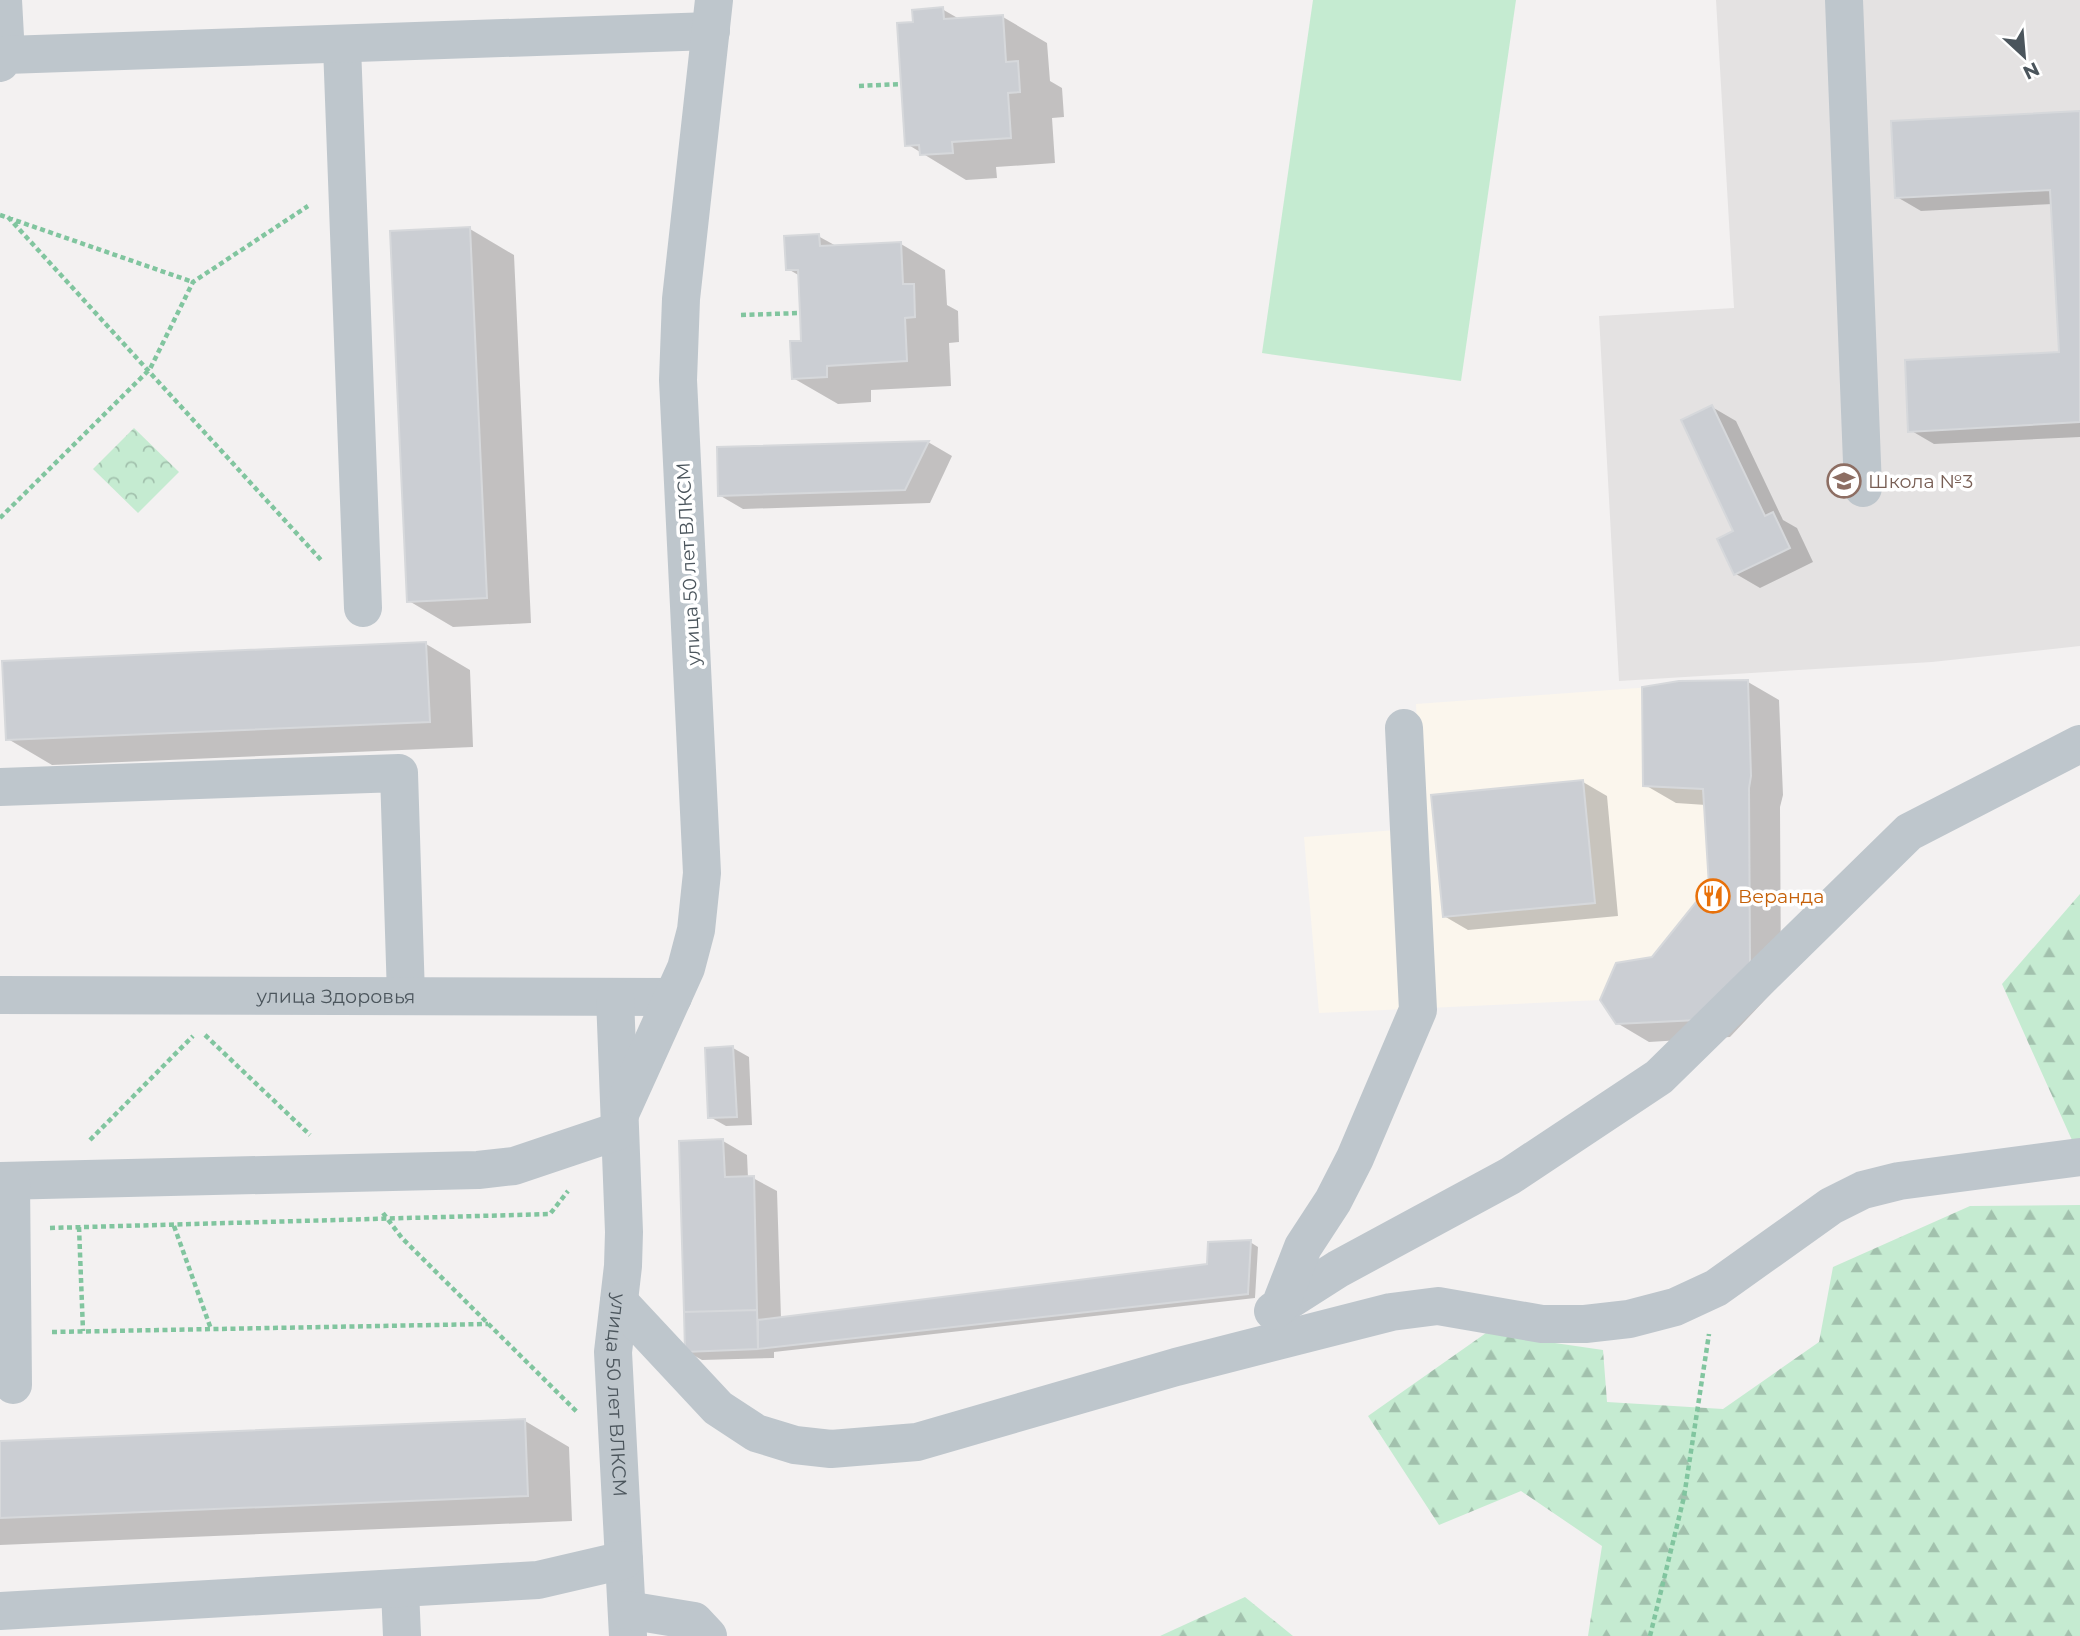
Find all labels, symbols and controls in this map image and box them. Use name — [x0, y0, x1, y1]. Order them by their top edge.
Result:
north arrow — [1989, 21, 2059, 91]
text: N — [2019, 57, 2043, 85]
street label: улица 50 лет ВЛКСМ — [672, 462, 705, 667]
school or university icon: Школа №3 — [1825, 462, 1863, 500]
place label: Школа №3 — [1868, 470, 1973, 493]
restaurant icon: Веранда — [1694, 877, 1732, 915]
place label: Веранда — [1738, 885, 1824, 908]
street label: улица Здоровья — [256, 985, 415, 1008]
street label: улица 50 лет ВЛКСМ — [601, 1291, 632, 1498]

